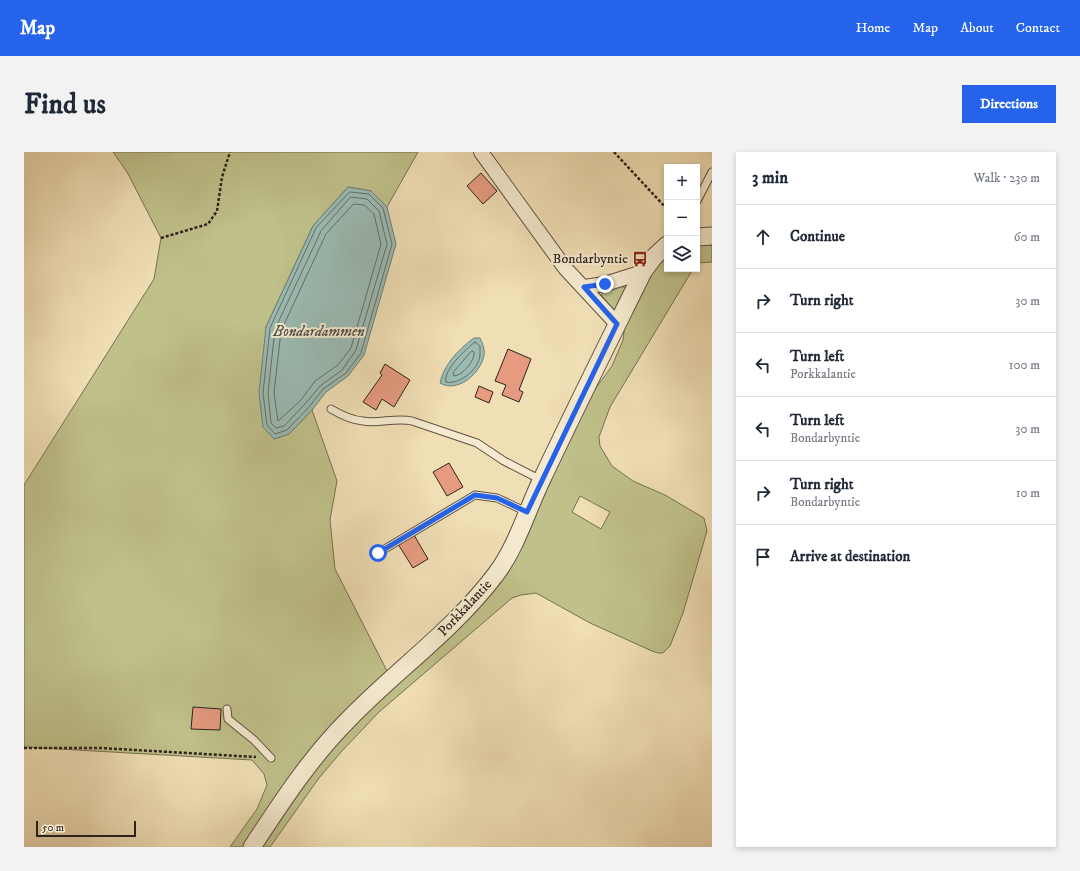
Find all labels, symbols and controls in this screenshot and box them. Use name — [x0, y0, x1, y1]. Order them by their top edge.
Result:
text: Map — [20, 17, 55, 40]
text: Home — [856, 19, 890, 37]
text: Map — [912, 19, 938, 37]
text: About — [960, 19, 994, 37]
text: Contact — [1016, 19, 1060, 37]
button: Directions — [962, 85, 1056, 123]
text: Find us — [24, 87, 106, 122]
map controls — [664, 164, 700, 272]
button: + — [664, 164, 700, 200]
text: 3 min — [752, 167, 788, 189]
text: Walk · 230 m — [974, 170, 1040, 186]
button: − — [664, 200, 700, 236]
icon: ahead — [752, 226, 774, 248]
text: Continue — [790, 227, 845, 246]
text: 60 m — [1014, 229, 1040, 245]
button: layers — [664, 236, 700, 272]
place label: Bondarbyntie — [553, 250, 628, 268]
bus stop icon: Bondarbyntie — [631, 250, 649, 268]
route end — [596, 275, 614, 293]
icon: right — [752, 290, 774, 312]
text: Turn right — [790, 291, 853, 310]
text: 30 m — [1016, 293, 1040, 309]
water label: Bondardammen — [272, 322, 365, 341]
text: Turn left — [790, 347, 844, 366]
icon: left — [752, 354, 774, 376]
text: 100 m — [1009, 357, 1040, 373]
text: Porkkalantie — [790, 366, 856, 382]
text: Turn left — [790, 411, 844, 430]
icon: left — [752, 418, 774, 440]
text: 30 m — [1016, 421, 1040, 437]
text: Bondarbyntie — [790, 430, 860, 446]
text: Turn right — [790, 475, 853, 494]
icon: right — [752, 482, 774, 504]
text: 10 m — [1016, 485, 1040, 501]
text: Bondarbyntie — [790, 494, 860, 510]
route start — [369, 544, 387, 562]
icon: arrive — [752, 546, 774, 568]
text: Arrive at destination — [790, 547, 910, 566]
street label: Porkkalantie — [434, 576, 496, 640]
scale bar — [36, 819, 136, 838]
text: 50 m — [42, 821, 64, 835]

